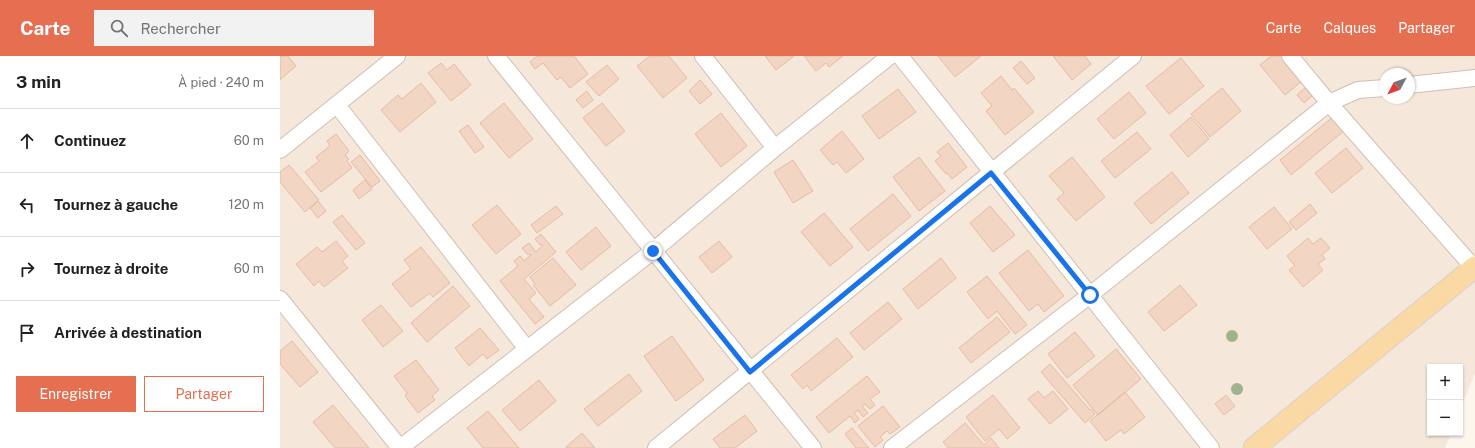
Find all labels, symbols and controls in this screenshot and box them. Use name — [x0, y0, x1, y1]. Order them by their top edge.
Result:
search box — [94, 10, 374, 46]
text: Carte — [20, 17, 70, 39]
icon: search — [108, 17, 130, 39]
text: Rechercher — [140, 20, 221, 37]
text: Carte — [1266, 20, 1302, 36]
text: Calques — [1324, 20, 1376, 36]
text: Partager — [1398, 20, 1455, 36]
north arrow — [1379, 68, 1415, 104]
text: 3 min — [16, 72, 61, 92]
text: À pied · 240 m — [178, 75, 264, 90]
icon: ahead — [16, 130, 38, 152]
text: Continuez — [54, 132, 126, 149]
text: 60 m — [234, 133, 264, 148]
icon: left — [16, 194, 38, 216]
text: Tournez à gauche — [54, 196, 178, 213]
text: 120 m — [229, 197, 264, 212]
route end — [644, 242, 662, 260]
icon: right — [16, 258, 38, 280]
text: Tournez à droite — [54, 260, 168, 277]
text: 60 m — [234, 261, 264, 276]
route start — [1081, 286, 1099, 304]
icon: arrive — [16, 322, 38, 344]
text: Arrivée à destination — [54, 324, 202, 341]
map controls — [1427, 364, 1463, 436]
button: + — [1427, 364, 1463, 400]
button: Enregistrer — [16, 376, 136, 412]
button: Partager — [144, 376, 264, 412]
button: − — [1427, 400, 1463, 436]

